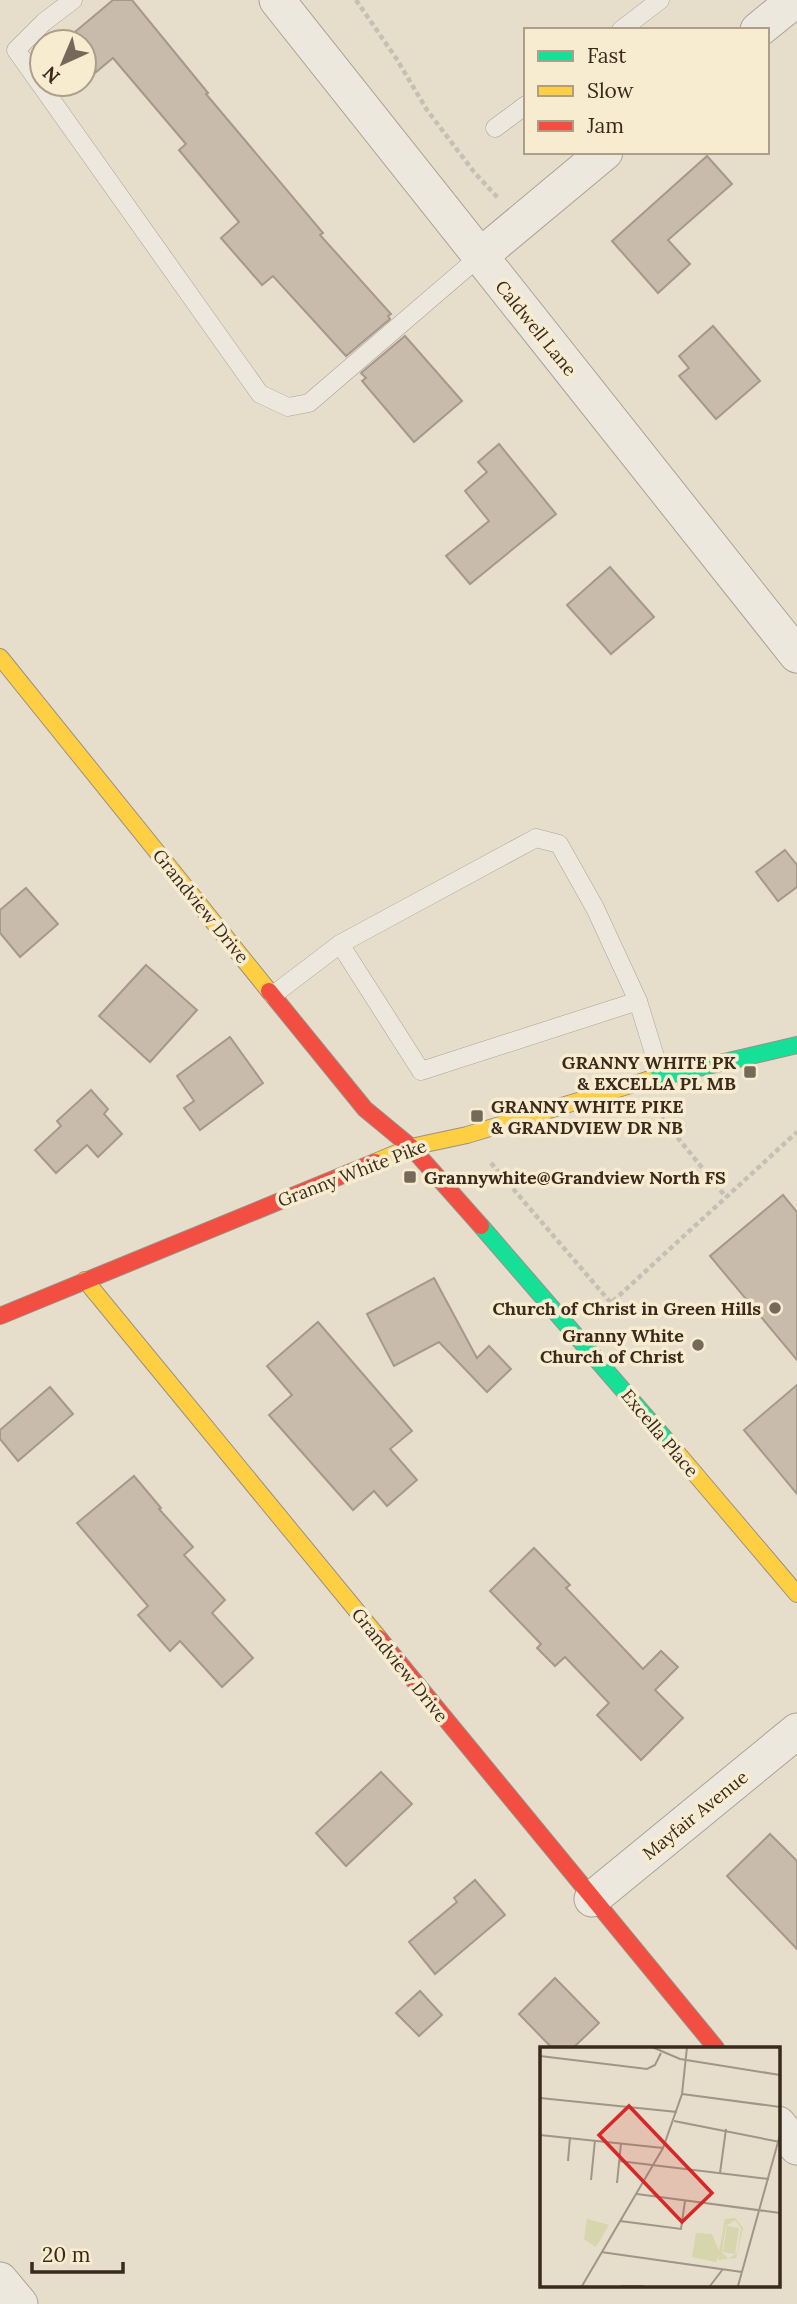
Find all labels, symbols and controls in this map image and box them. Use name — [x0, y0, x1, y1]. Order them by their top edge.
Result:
north arrow — [28, 28, 98, 98]
legend — [524, 28, 769, 154]
text: Fast — [587, 42, 627, 69]
text: N — [37, 61, 65, 89]
text: Slow — [587, 77, 634, 104]
text: Jam — [586, 112, 624, 139]
street label: Caldwell Lane — [490, 275, 582, 381]
street label: Grandview Drive — [148, 844, 254, 968]
place label: GRANNY WHITE PK & EXCELLA PL MB — [562, 1051, 736, 1095]
marker: GRANNY WHITE PK & EXCELLA PL MB — [742, 1064, 758, 1080]
place label: GRANNY WHITE PIKE & GRANDVIEW DR NB — [491, 1095, 683, 1139]
marker: GRANNY WHITE PIKE & GRANDVIEW DR NB — [469, 1108, 485, 1124]
street label: Granny White Pike — [274, 1134, 430, 1212]
place label: Grannywhite@Grandview North FS — [424, 1166, 726, 1189]
marker: Grannywhite@Grandview North FS — [402, 1169, 418, 1185]
place label: Church of Christ in Green Hills — [492, 1297, 761, 1320]
marker: Church of Christ in Green Hills — [767, 1300, 783, 1316]
place label: Granny White Church of Christ — [540, 1324, 685, 1368]
marker: Granny White Church of Christ — [690, 1337, 706, 1353]
street label: Excella Place — [617, 1384, 704, 1482]
street label: Grandview Drive — [347, 1603, 453, 1727]
street label: Mayfair Avenue — [638, 1765, 753, 1865]
inset map — [540, 2047, 780, 2286]
scale bar — [32, 2230, 122, 2274]
text: 20 m — [42, 2241, 91, 2268]

